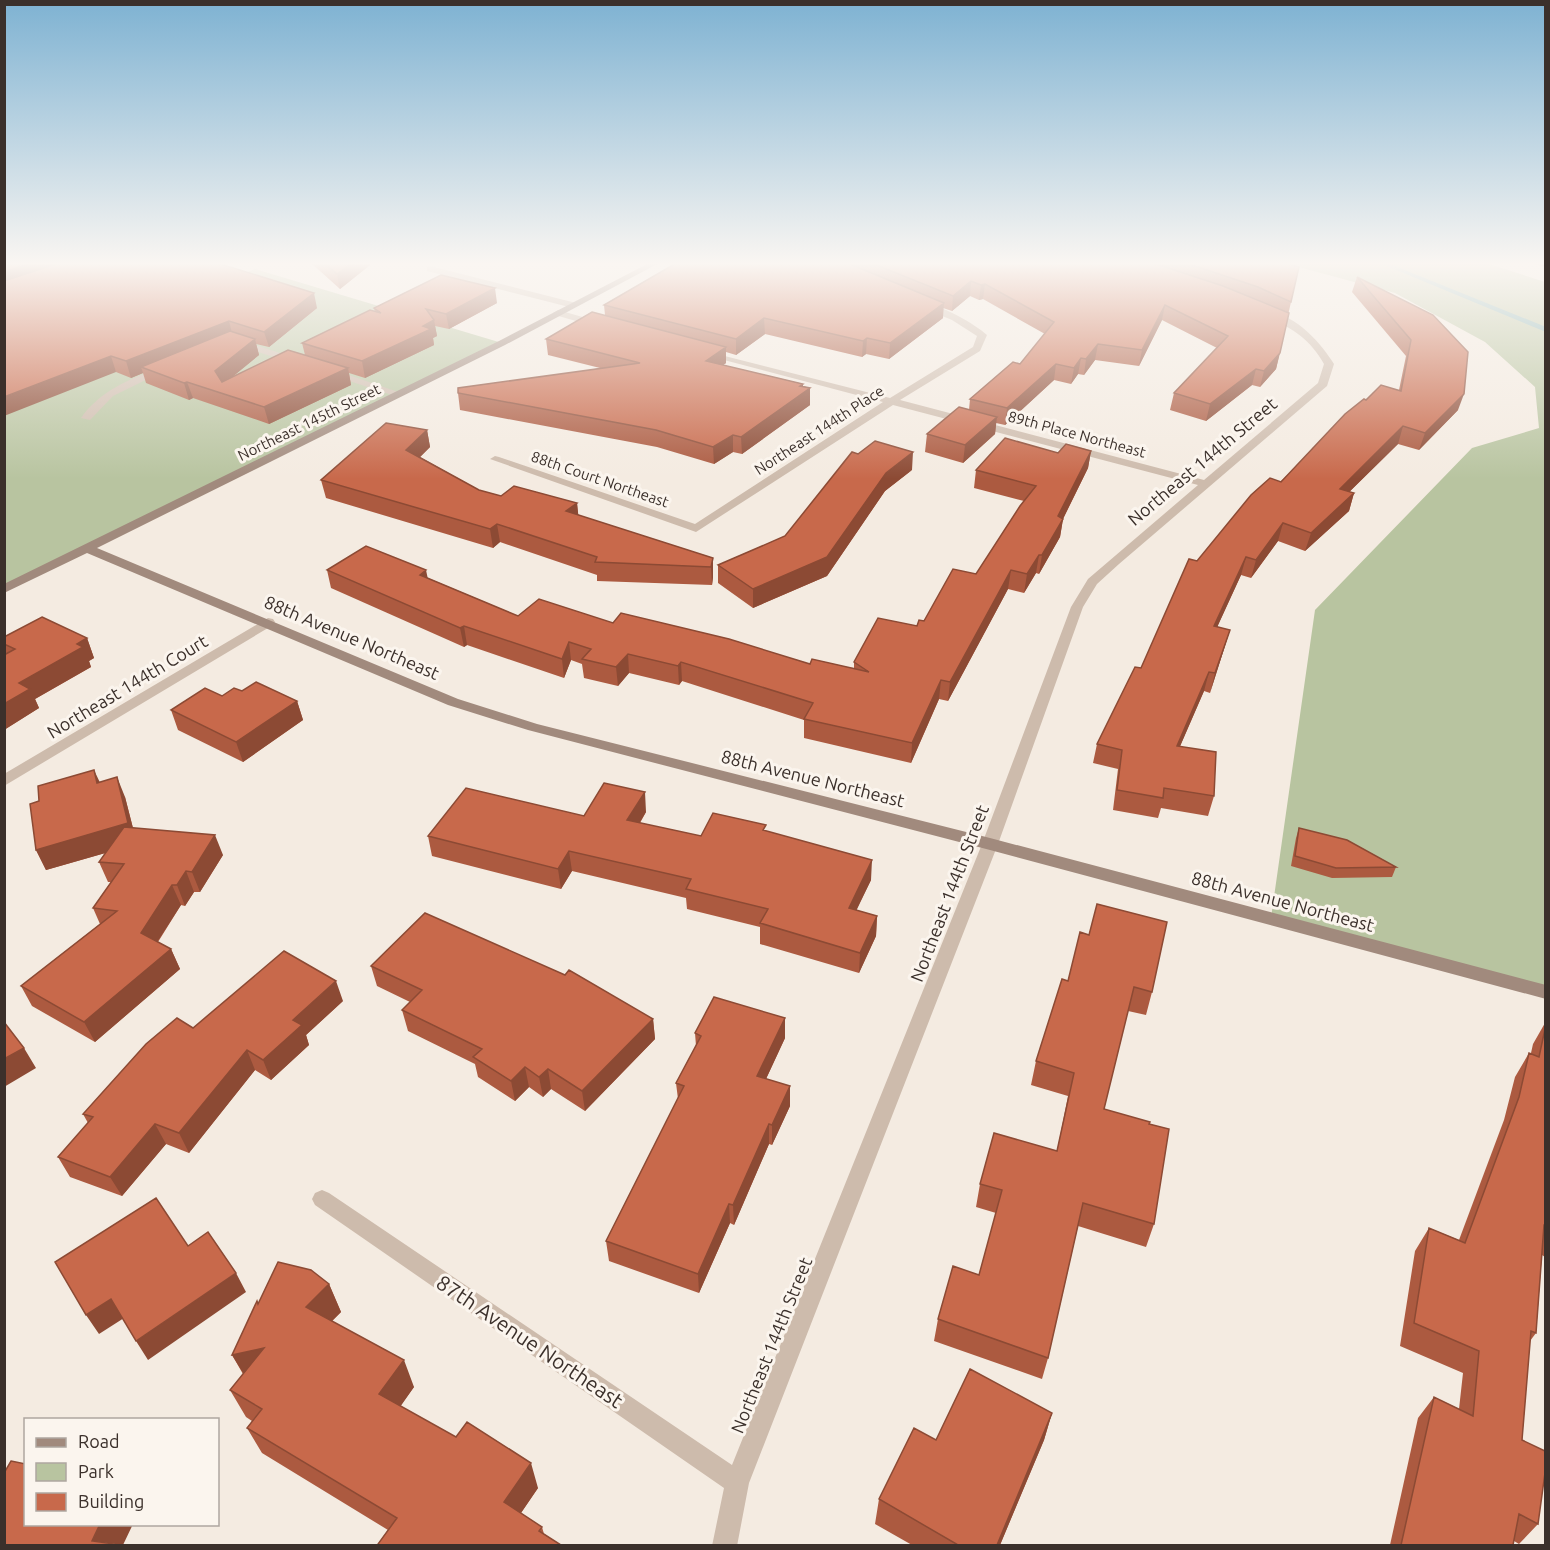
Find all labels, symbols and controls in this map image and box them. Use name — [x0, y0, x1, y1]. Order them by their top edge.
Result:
street label: Northeast 145th Street — [235, 380, 383, 464]
street label: Northeast 144th Place — [751, 382, 887, 478]
street label: Northeast 144th Street — [1124, 393, 1280, 529]
street label: 89th Place Northeast — [1006, 407, 1148, 461]
street label: 88th Court Northeast — [529, 447, 671, 511]
street label: 88th Avenue Northeast — [261, 591, 443, 683]
street label: Northeast 144th Court — [43, 630, 211, 742]
street label: 88th Avenue Northeast — [719, 746, 907, 810]
street label: Northeast 144th Street — [906, 802, 992, 984]
street label: 88th Avenue Northeast — [1190, 867, 1376, 935]
street label: Northeast 144th Street — [727, 1254, 815, 1436]
street label: 87th Avenue Northeast — [432, 1270, 628, 1412]
legend — [24, 1418, 219, 1526]
text: Road — [78, 1431, 120, 1451]
text: Park — [78, 1461, 114, 1481]
text: Building — [78, 1491, 144, 1511]

